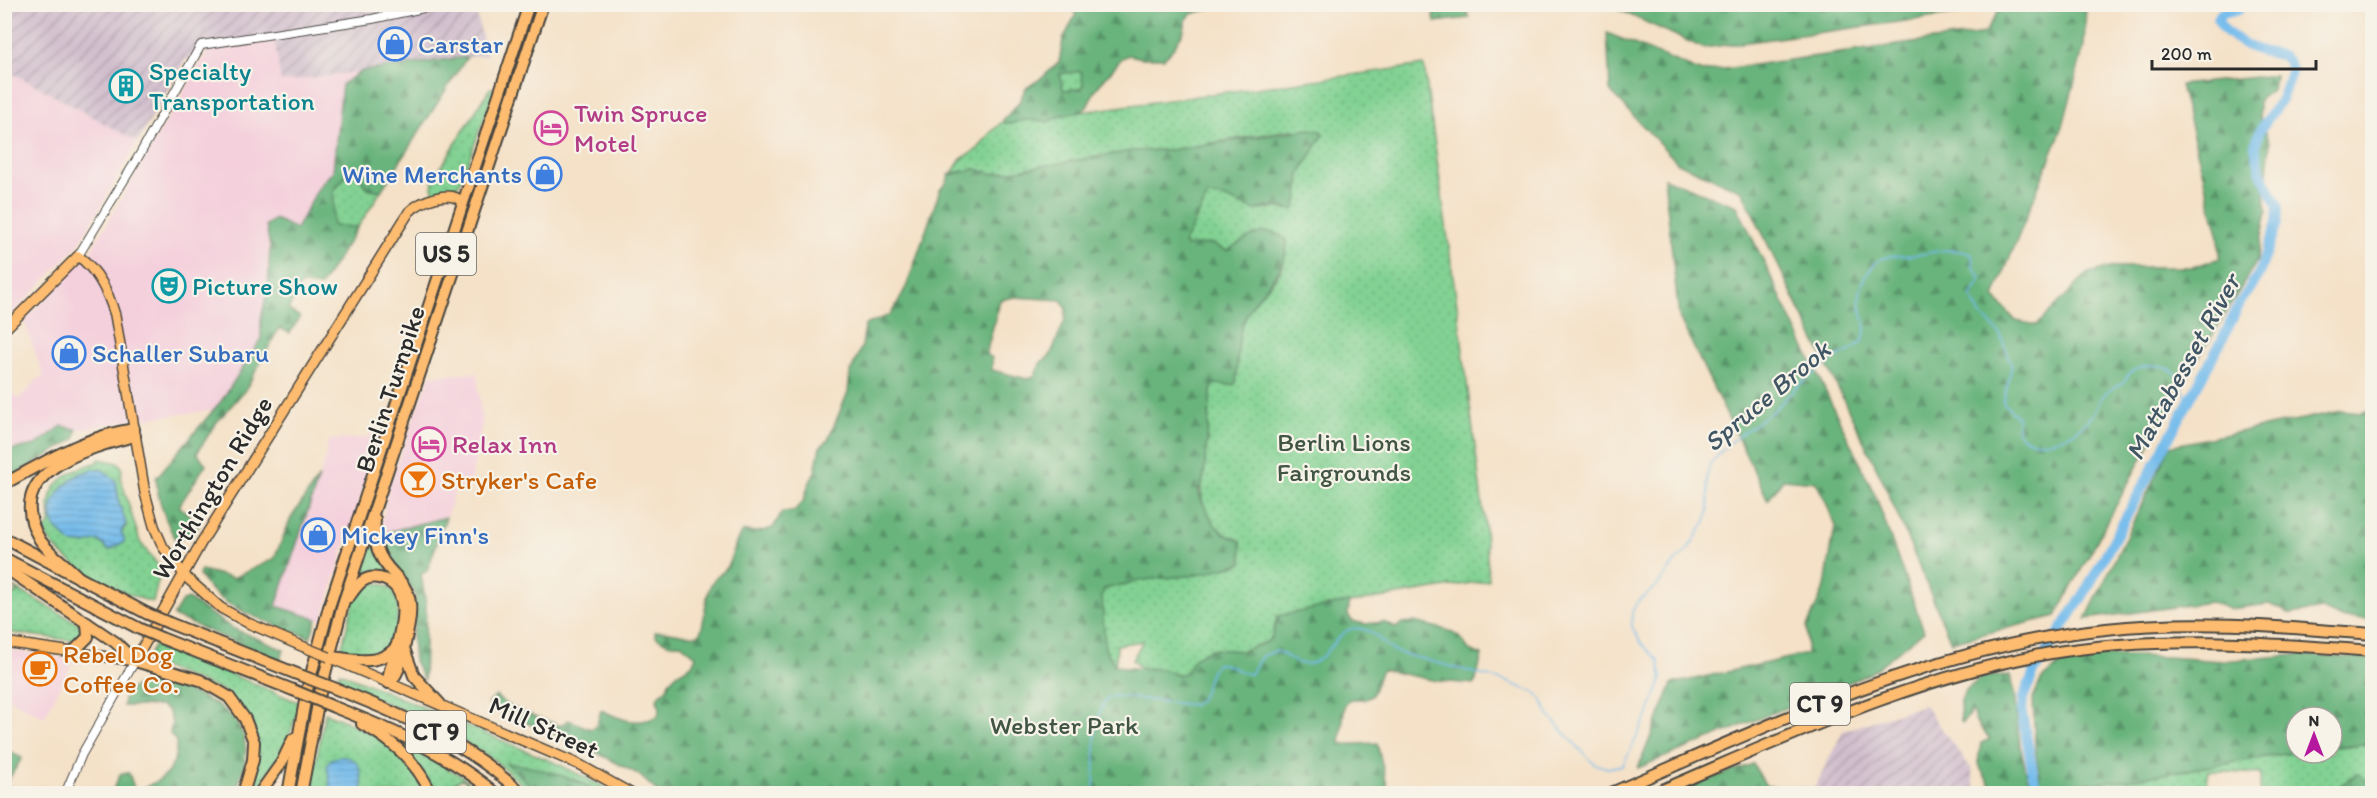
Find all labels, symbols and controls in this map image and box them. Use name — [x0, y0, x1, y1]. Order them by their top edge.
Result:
shop icon: Carstar — [377, 26, 413, 62]
place label: Carstar — [418, 28, 504, 60]
scale bar — [2152, 33, 2316, 71]
text: 200 m — [2161, 43, 2212, 65]
place label: Specialty Transportation — [149, 55, 315, 117]
building icon: Specialty Transportation — [108, 68, 144, 104]
place label: Twin Spruce Motel — [574, 97, 707, 159]
hotel icon: Twin Spruce Motel — [533, 110, 569, 146]
shop icon: Wine Merchants — [527, 156, 563, 192]
place label: Wine Merchants — [342, 158, 522, 190]
road number: US 5 — [416, 233, 476, 275]
water label: Mattabesset River — [2118, 265, 2249, 466]
theatre icon: Picture Show — [151, 268, 187, 304]
place label: Picture Show — [192, 270, 338, 302]
street label: Berlin Turnpike — [348, 302, 432, 476]
water label: Spruce Brook — [1696, 332, 1839, 458]
shop icon: Schaller Subaru — [51, 335, 87, 371]
place label: Schaller Subaru — [92, 337, 269, 369]
street label: Worthington Ridge — [145, 390, 279, 586]
hotel icon: Relax Inn — [411, 426, 447, 462]
park label: Berlin Lions Fairgrounds — [1277, 426, 1411, 488]
place label: Relax Inn — [452, 428, 558, 460]
bar icon: Stryker's Cafe — [400, 462, 436, 498]
place label: Stryker's Cafe — [441, 464, 597, 496]
shop icon: Mickey Finn's — [300, 517, 336, 553]
place label: Mickey Finn's — [341, 519, 489, 551]
place label: Rebel Dog Coffee Co. — [63, 638, 179, 700]
cafe icon: Rebel Dog Coffee Co. — [22, 651, 58, 687]
road number: CT 9 — [1790, 683, 1850, 725]
street label: Mill Street — [484, 689, 604, 765]
north arrow — [2284, 705, 2344, 765]
park label: Webster Park — [990, 709, 1139, 741]
road number: CT 9 — [406, 711, 466, 753]
text: N — [2309, 711, 2319, 730]

